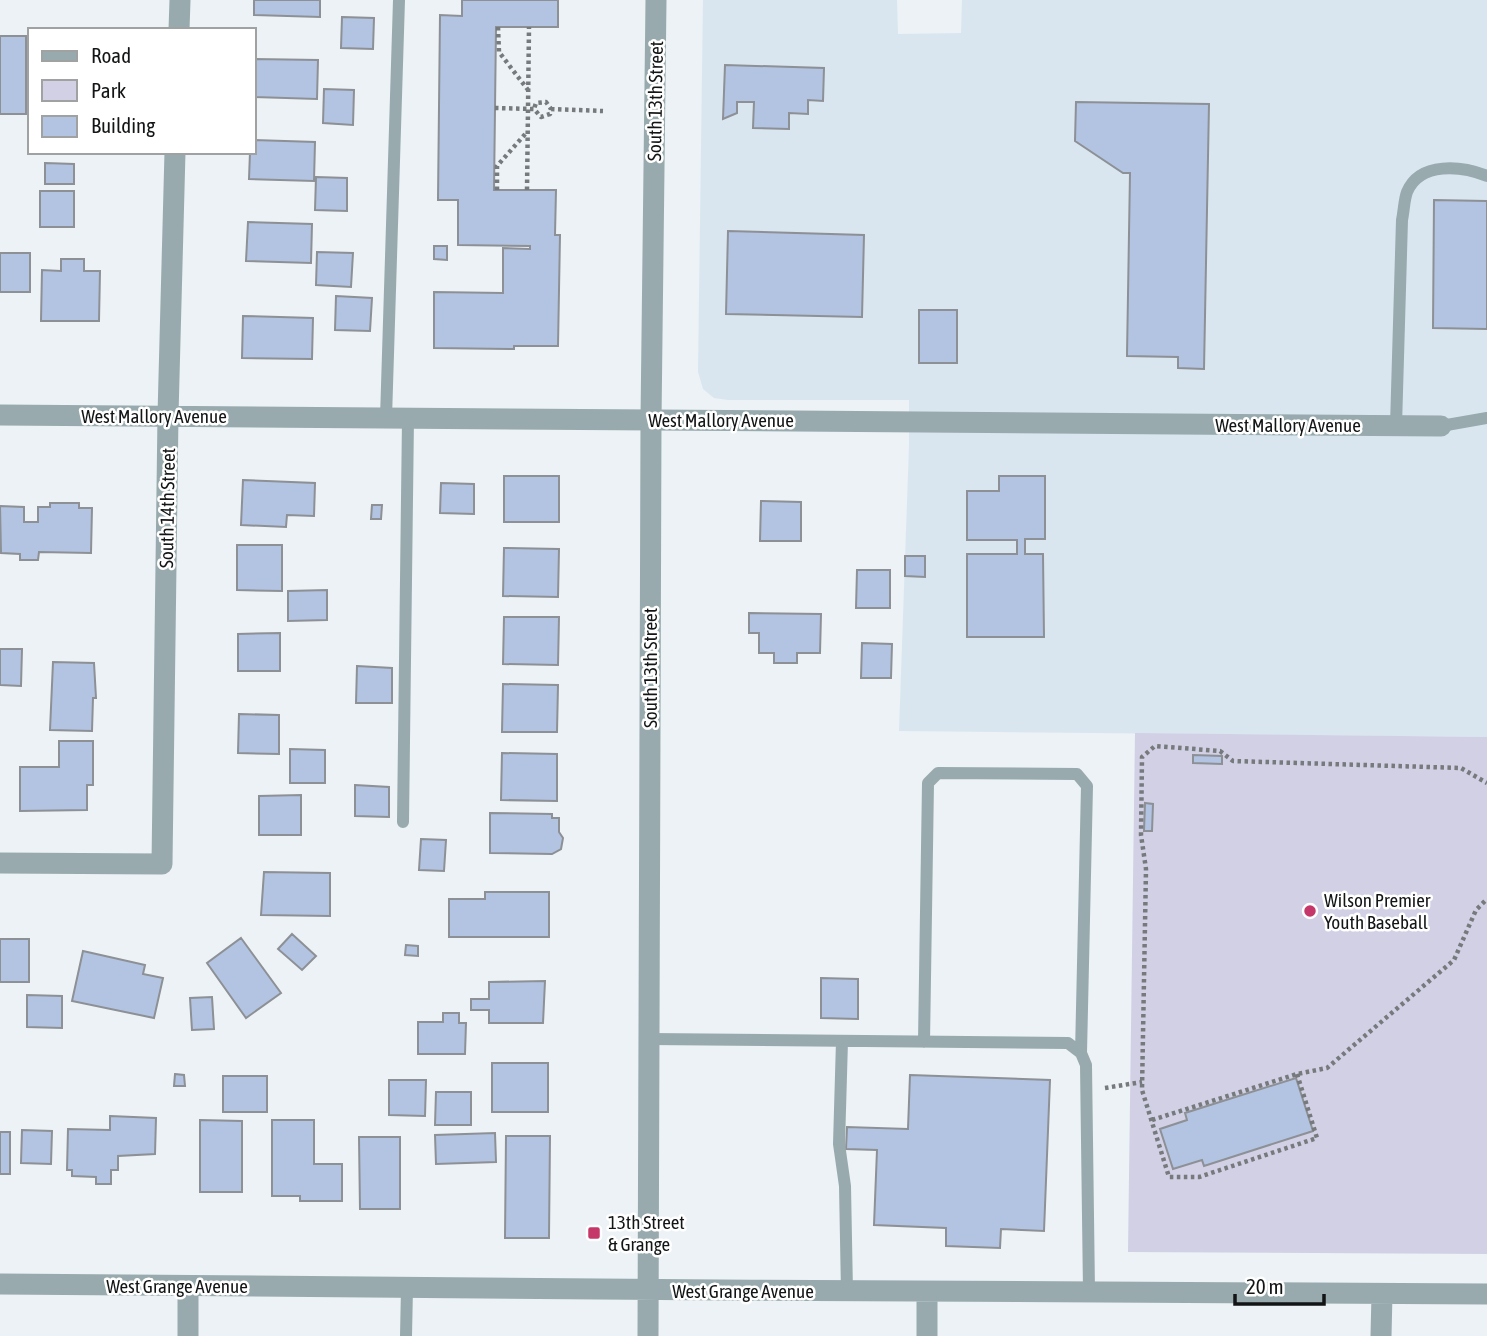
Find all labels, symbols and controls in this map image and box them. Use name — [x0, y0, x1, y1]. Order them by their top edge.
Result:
legend — [28, 28, 256, 154]
street label: South 13th Street — [643, 41, 667, 161]
text: Road — [91, 43, 131, 67]
text: Park — [91, 78, 126, 102]
text: Building — [91, 113, 155, 137]
street label: West Mallory Avenue — [81, 405, 227, 427]
street label: West Mallory Avenue — [648, 409, 794, 431]
street label: West Mallory Avenue — [1215, 414, 1361, 436]
street label: South 14th Street — [155, 448, 179, 568]
street label: South 13th Street — [639, 608, 661, 728]
place label: Wilson Premier Youth Baseball — [1324, 889, 1431, 933]
marker: Wilson Premier Youth Baseball — [1302, 903, 1318, 919]
place label: 13th Street & Grange — [608, 1211, 685, 1255]
marker: 13th Street & Grange — [586, 1225, 602, 1241]
scale bar — [1235, 1262, 1324, 1306]
text: 20 m — [1246, 1274, 1284, 1298]
street label: West Grange Avenue — [106, 1275, 248, 1297]
street label: West Grange Avenue — [672, 1280, 814, 1302]

